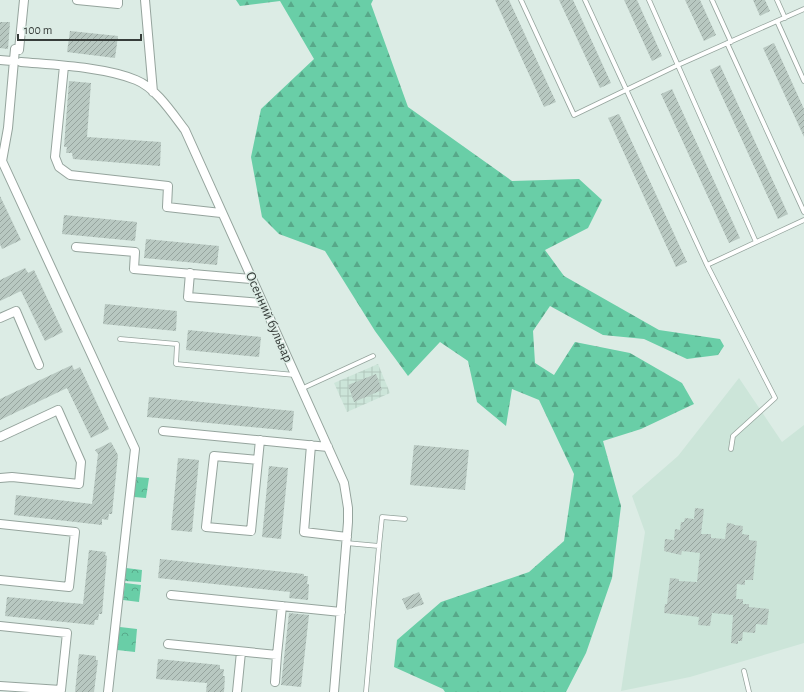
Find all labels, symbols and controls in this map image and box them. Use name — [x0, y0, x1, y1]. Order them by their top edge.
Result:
scale bar — [18, 16, 141, 42]
text: 100 m — [24, 24, 52, 36]
street label: Осенний бульвар — [243, 269, 295, 365]

